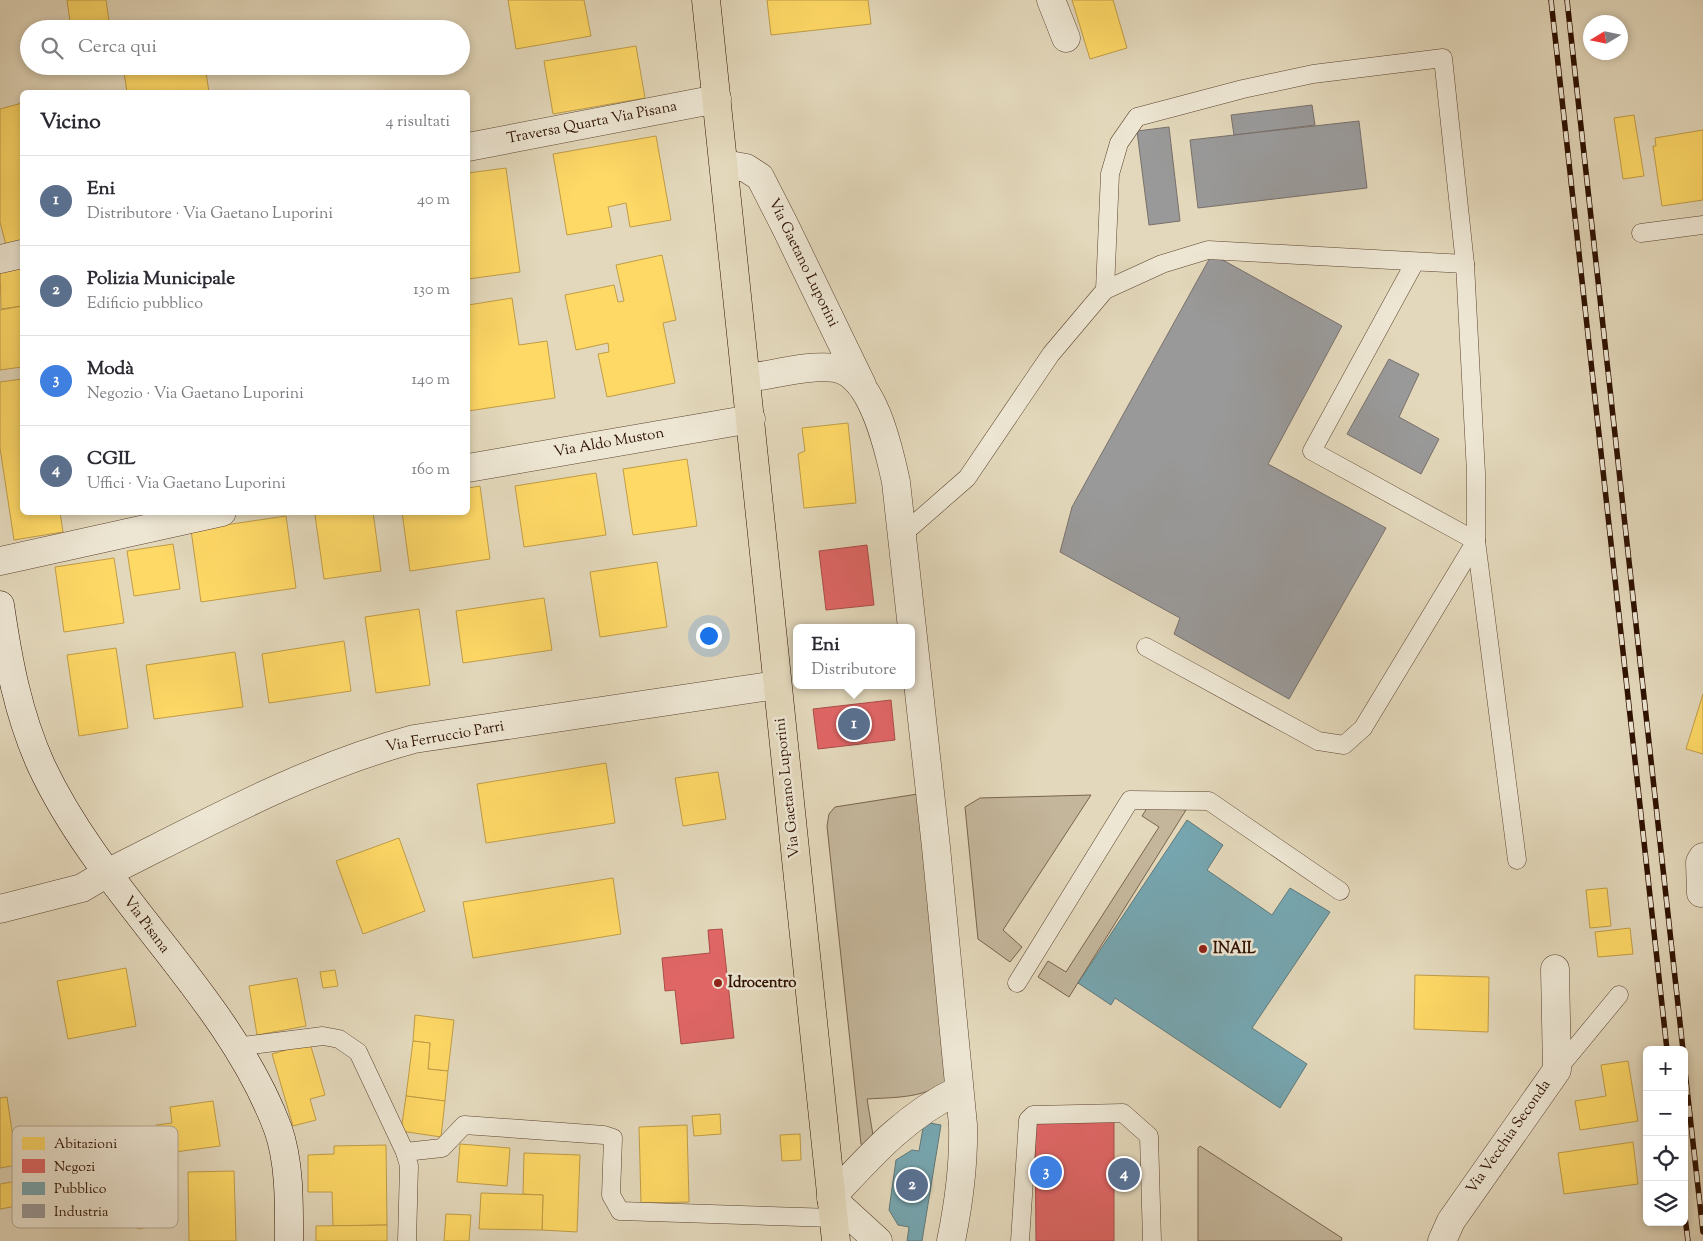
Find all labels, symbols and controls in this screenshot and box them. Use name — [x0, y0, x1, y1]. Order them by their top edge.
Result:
north arrow — [1583, 15, 1628, 60]
search box — [20, 20, 470, 75]
icon: search — [38, 34, 66, 62]
text: Cerca qui — [78, 34, 157, 61]
street label: Traversa Quarta Via Pisana — [505, 96, 679, 150]
text: Vicino — [40, 108, 101, 138]
text: 4 risultati — [385, 111, 450, 134]
text: Eni — [87, 176, 115, 203]
text: 1 — [53, 189, 59, 212]
text: 40 m — [417, 189, 450, 212]
street label: Via Gaetano Luporini — [763, 195, 843, 331]
text: Distributore · Via Gaetano Luporini — [87, 203, 333, 226]
text: Polizia Municipale — [87, 266, 235, 293]
text: 2 — [52, 279, 60, 302]
text: 130 m — [413, 279, 450, 302]
text: Edificio pubblico — [87, 293, 203, 316]
text: Modà — [87, 356, 134, 383]
text: 3 — [53, 369, 59, 392]
text: 140 m — [412, 369, 450, 392]
text: Negozio · Via Gaetano Luporini — [87, 383, 304, 406]
street label: Via Aldo Muston — [552, 423, 666, 463]
text: CGIL — [87, 446, 136, 473]
text: 4 — [52, 459, 60, 482]
text: 160 m — [412, 459, 450, 482]
text: Uffici · Via Gaetano Luporini — [87, 473, 286, 496]
your location — [696, 623, 722, 649]
popup — [793, 624, 915, 689]
text: Eni — [811, 632, 840, 659]
text: Distributore — [811, 659, 897, 682]
pin: 1 — [838, 705, 870, 743]
street label: Via Ferruccio Parri — [384, 716, 506, 758]
street label: Via Gaetano Luporini — [770, 717, 806, 859]
street label: Via Pisana — [118, 892, 175, 958]
place label: INAIL — [1213, 939, 1257, 960]
marker: INAIL — [1197, 943, 1209, 955]
place label: Idrocentro — [728, 973, 797, 994]
marker: Idrocentro — [712, 977, 724, 989]
map controls — [1643, 1046, 1688, 1226]
button: + — [1643, 1046, 1688, 1091]
street label: Via Vecchia Seconda — [1462, 1076, 1556, 1198]
button: − — [1643, 1091, 1688, 1136]
legend — [12, 1126, 178, 1228]
text: Abitazioni — [54, 1135, 117, 1155]
button: locate — [1643, 1136, 1688, 1181]
pin: 3 — [1030, 1153, 1062, 1191]
pin: 4 — [1108, 1155, 1140, 1193]
text: Negozi — [54, 1158, 95, 1178]
pin: 2 — [896, 1166, 928, 1204]
text: Pubblico — [54, 1180, 107, 1200]
button: layers — [1643, 1181, 1688, 1226]
text: Industria — [54, 1203, 109, 1223]

